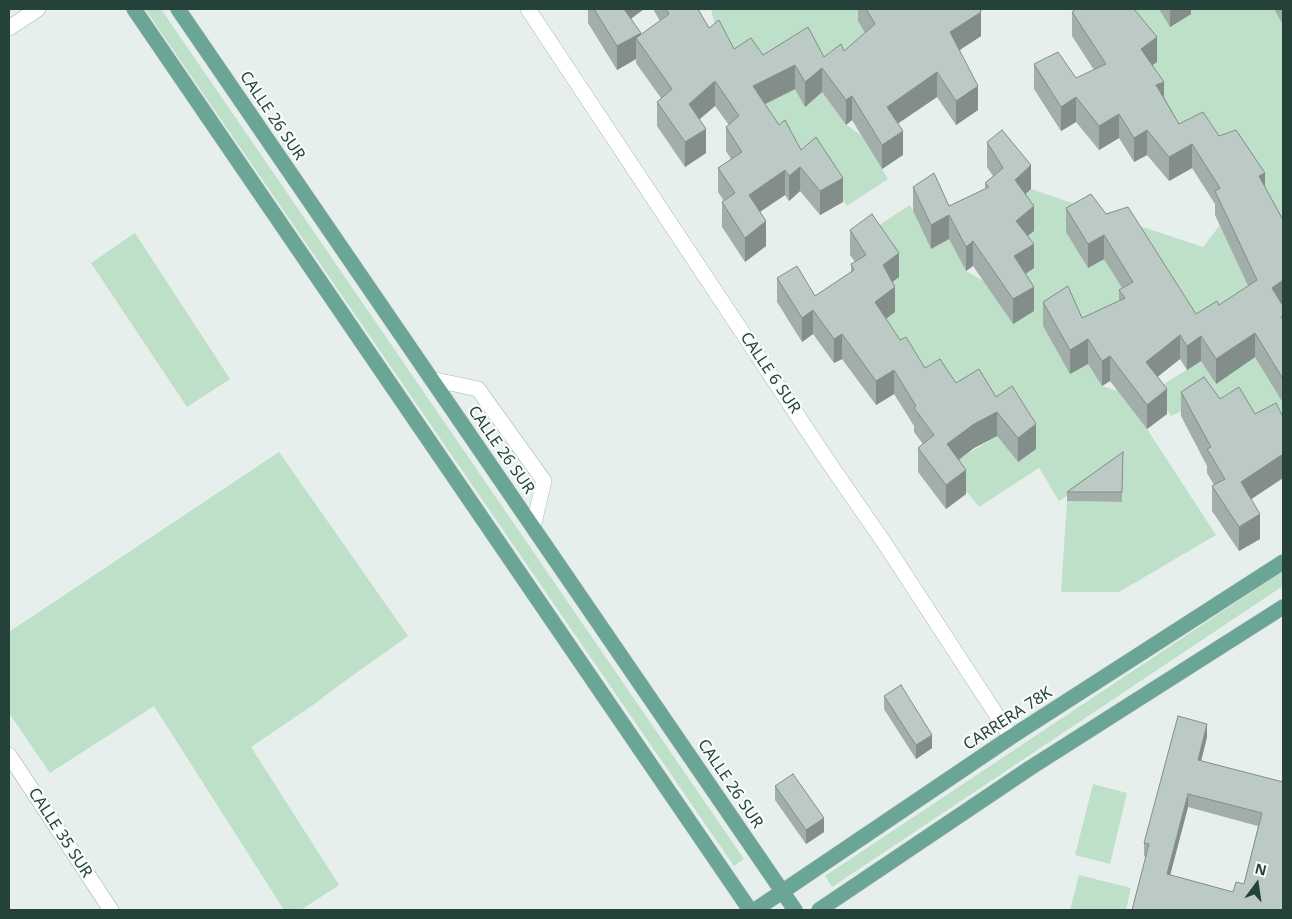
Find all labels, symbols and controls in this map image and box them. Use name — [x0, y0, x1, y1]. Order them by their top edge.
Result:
street label: CALLE 26 SUR — [235, 68, 309, 164]
street label: CALLE 6 SUR — [736, 329, 804, 417]
street label: CALLE 26 SUR — [464, 402, 538, 498]
street label: CARRERA 78K — [960, 683, 1056, 755]
street label: CALLE 26 SUR — [693, 736, 767, 832]
street label: CALLE 35 SUR — [24, 785, 96, 881]
text: N — [1253, 858, 1269, 880]
north arrow — [1232, 859, 1282, 909]

